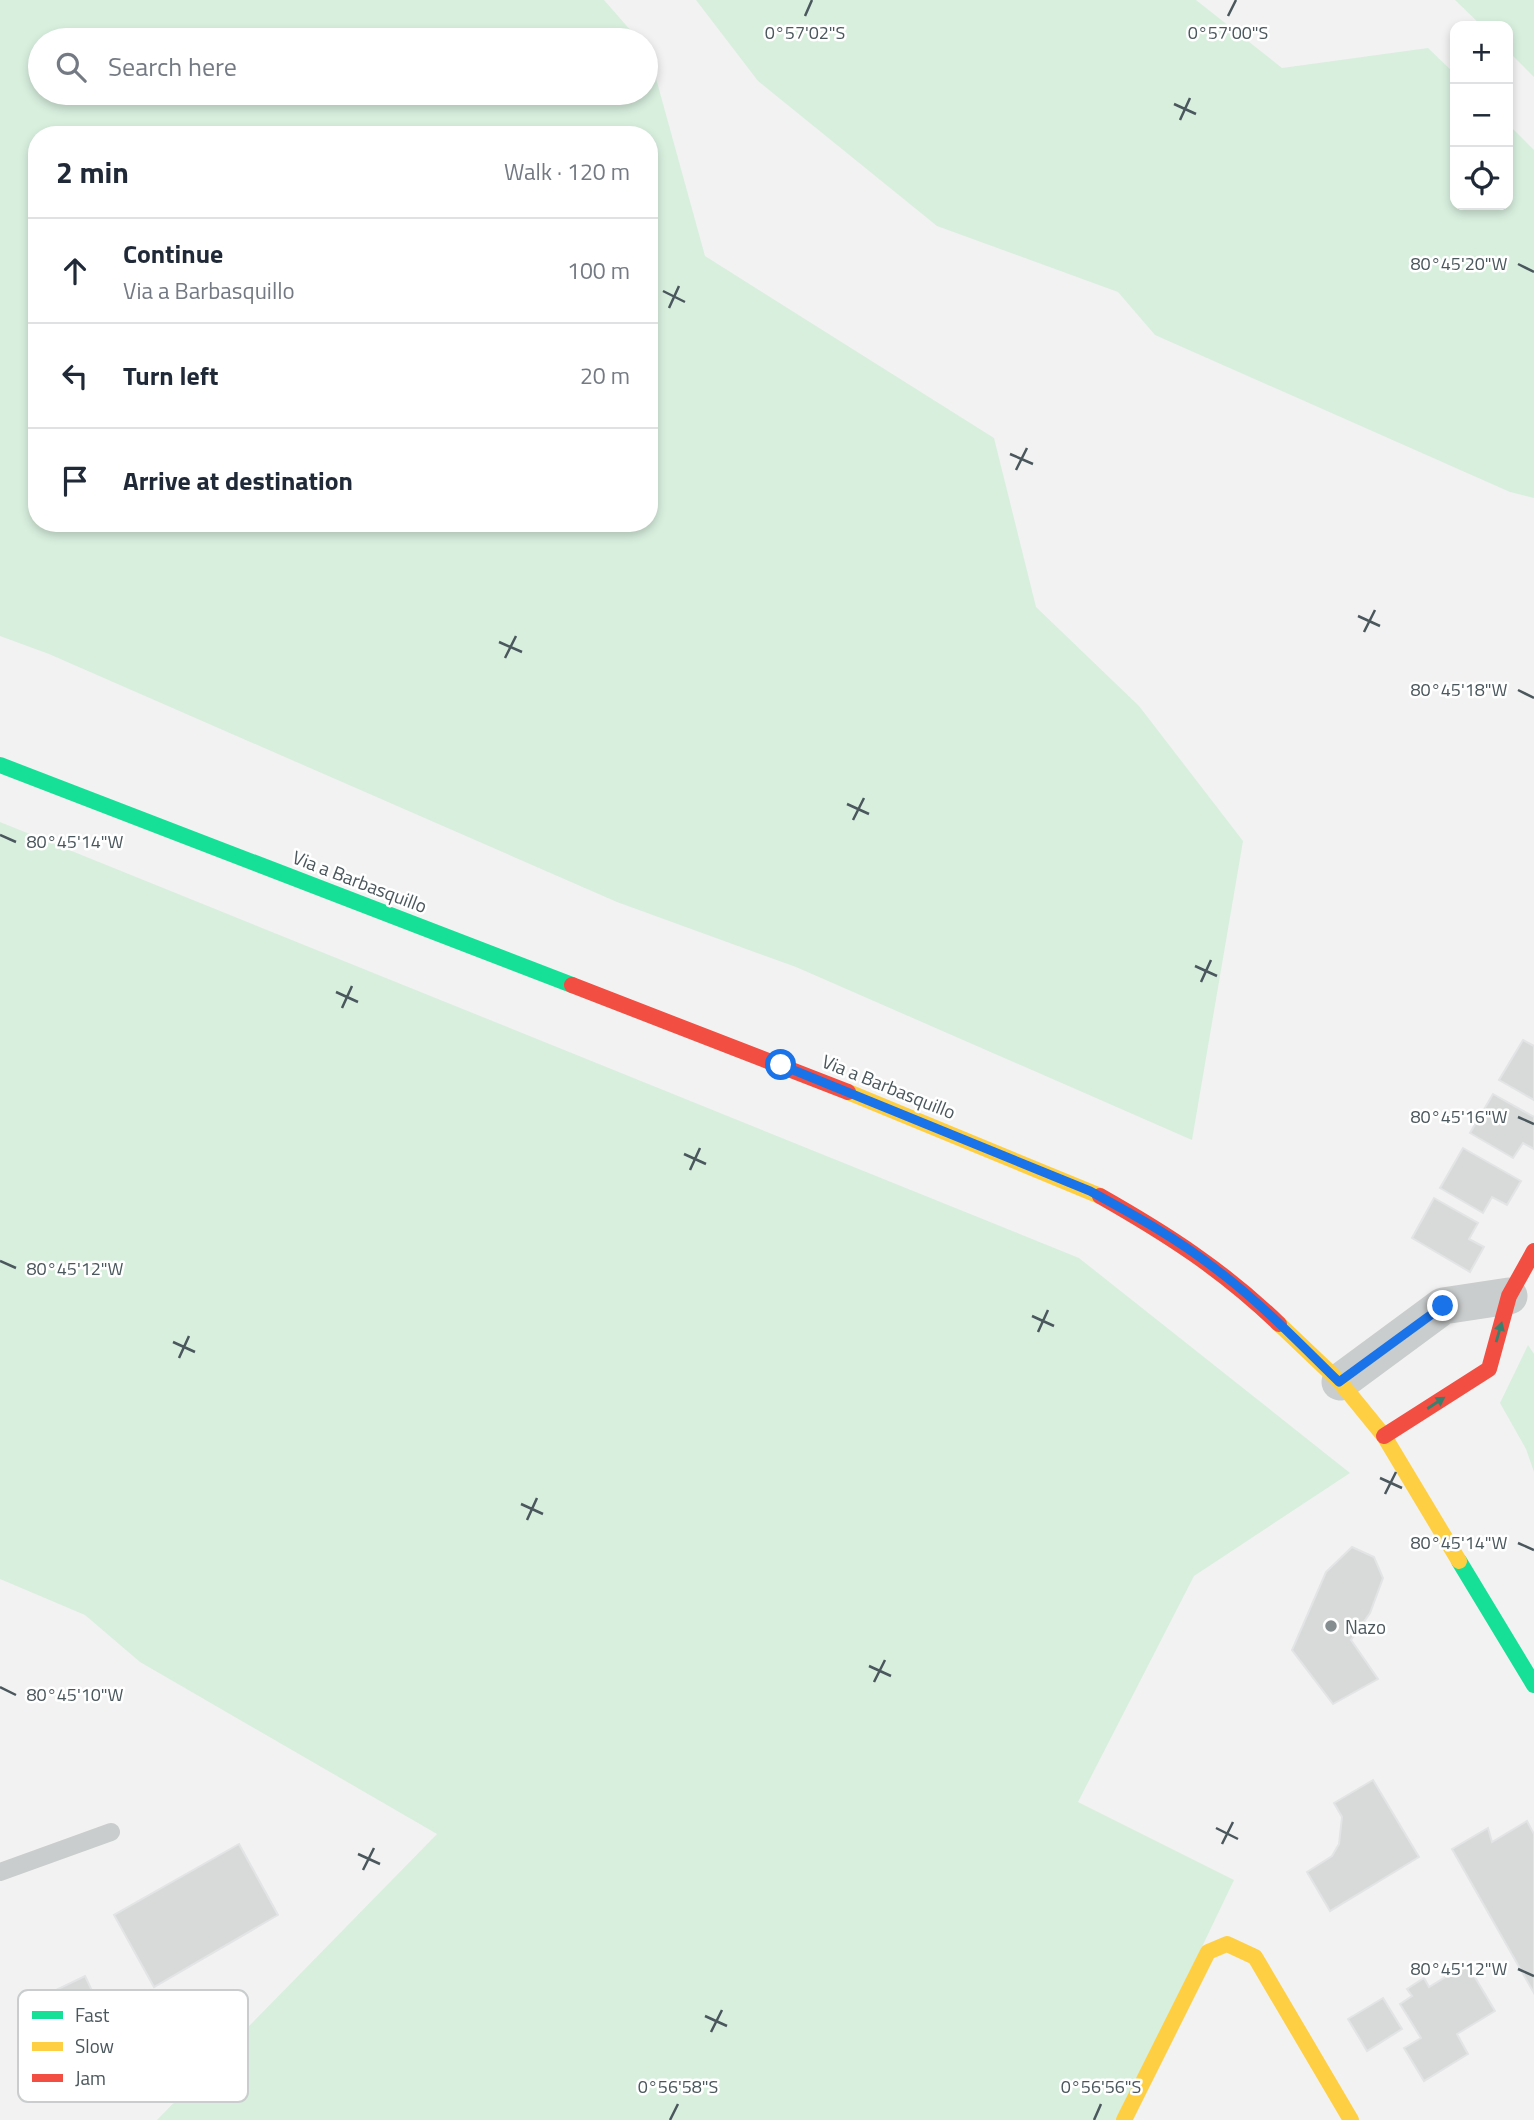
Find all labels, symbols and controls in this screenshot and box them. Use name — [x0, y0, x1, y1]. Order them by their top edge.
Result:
text: 0°57'02"S — [765, 19, 845, 46]
text: 0°57'00"S — [1188, 19, 1268, 46]
map controls — [1450, 21, 1513, 210]
button: + — [1450, 21, 1513, 84]
search box — [28, 28, 658, 105]
text: Search here — [108, 47, 237, 86]
icon: search — [52, 48, 90, 86]
button: − — [1450, 84, 1513, 147]
button: locate — [1450, 147, 1513, 210]
text: 2 min — [56, 149, 129, 195]
text: Walk · 120 m — [504, 154, 630, 189]
text: Continue — [123, 234, 223, 273]
text: 80°45'20"W — [1411, 250, 1508, 277]
icon: ahead — [56, 252, 94, 290]
text: 100 m — [567, 253, 630, 288]
text: Via a Barbasquillo — [123, 273, 295, 308]
text: Turn left — [123, 356, 218, 395]
icon: left — [56, 357, 94, 395]
text: 20 m — [580, 358, 630, 393]
text: Arrive at destination — [123, 461, 353, 500]
icon: arrive — [56, 462, 94, 500]
text: 80°45'18"W — [1411, 676, 1508, 703]
text: 80°45'14"W — [27, 828, 124, 855]
street label: Via a Barbasquillo — [289, 842, 431, 920]
street label: Via a Barbasquillo — [818, 1046, 960, 1126]
route start — [765, 1049, 796, 1080]
text: 80°45'16"W — [1411, 1103, 1508, 1130]
text: 80°45'12"W — [27, 1255, 124, 1282]
route end — [1427, 1290, 1458, 1321]
one-way arrow — [1494, 1321, 1505, 1343]
one-way arrow — [1427, 1396, 1446, 1409]
text: 80°45'14"W — [1411, 1529, 1508, 1556]
place label: Nazo — [1345, 1612, 1386, 1641]
marker: Nazo — [1323, 1618, 1339, 1634]
text: 80°45'10"W — [27, 1681, 124, 1708]
text: 80°45'12"W — [1411, 1955, 1508, 1982]
legend — [18, 1990, 248, 2102]
text: Fast — [75, 2000, 110, 2029]
text: Slow — [75, 2031, 114, 2060]
text: Jam — [75, 2063, 106, 2092]
text: 0°56'58"S — [638, 2073, 718, 2100]
text: 0°56'56"S — [1061, 2073, 1141, 2100]

